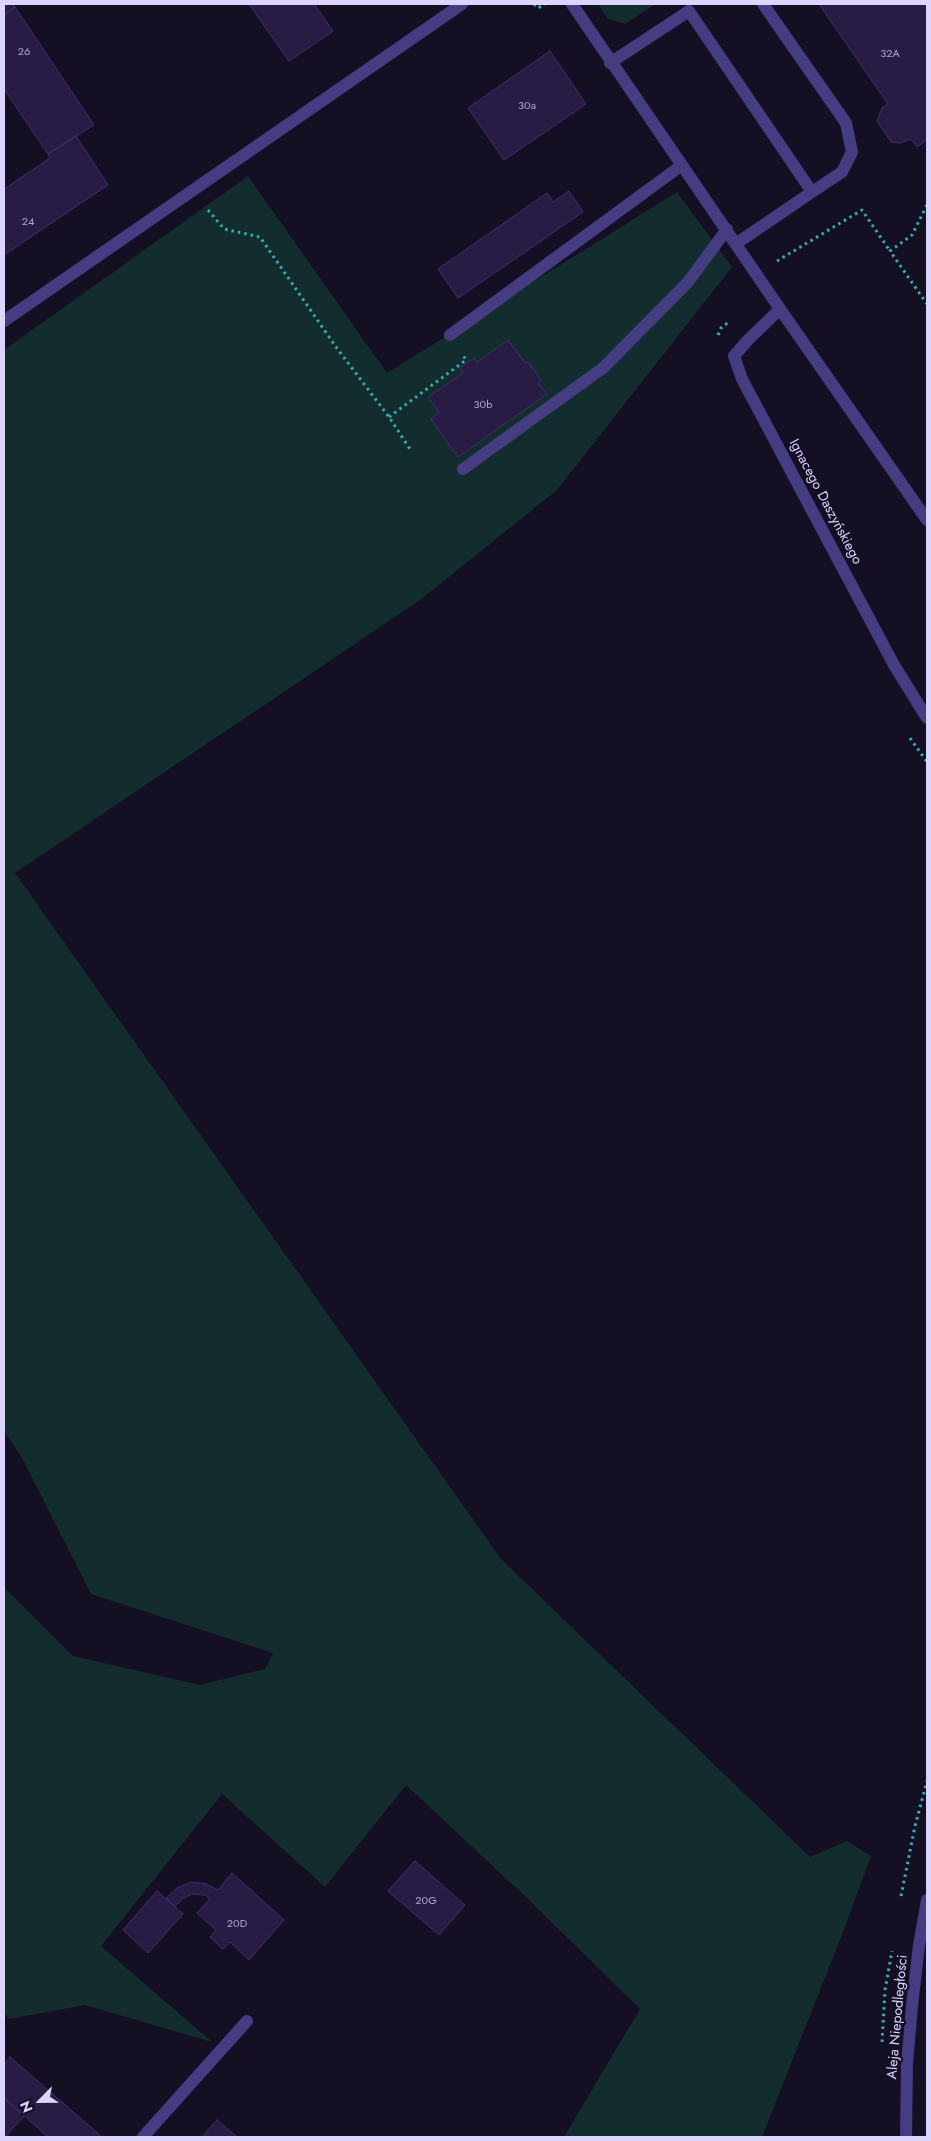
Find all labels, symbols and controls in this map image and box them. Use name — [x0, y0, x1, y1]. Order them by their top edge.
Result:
house number: 26 — [18, 45, 30, 59]
house number: 32A — [880, 47, 900, 61]
house number: 30a — [518, 99, 536, 113]
house number: 24 — [22, 215, 34, 229]
house number: 30b — [474, 398, 492, 412]
street label: Ignacego Daszyńskiego — [785, 436, 865, 568]
house number: 20G — [415, 1894, 437, 1908]
house number: 20D — [227, 1917, 247, 1931]
street label: Aleja Niepodległości — [884, 1954, 912, 2080]
north arrow — [15, 2076, 65, 2126]
text: N — [15, 2098, 38, 2116]

